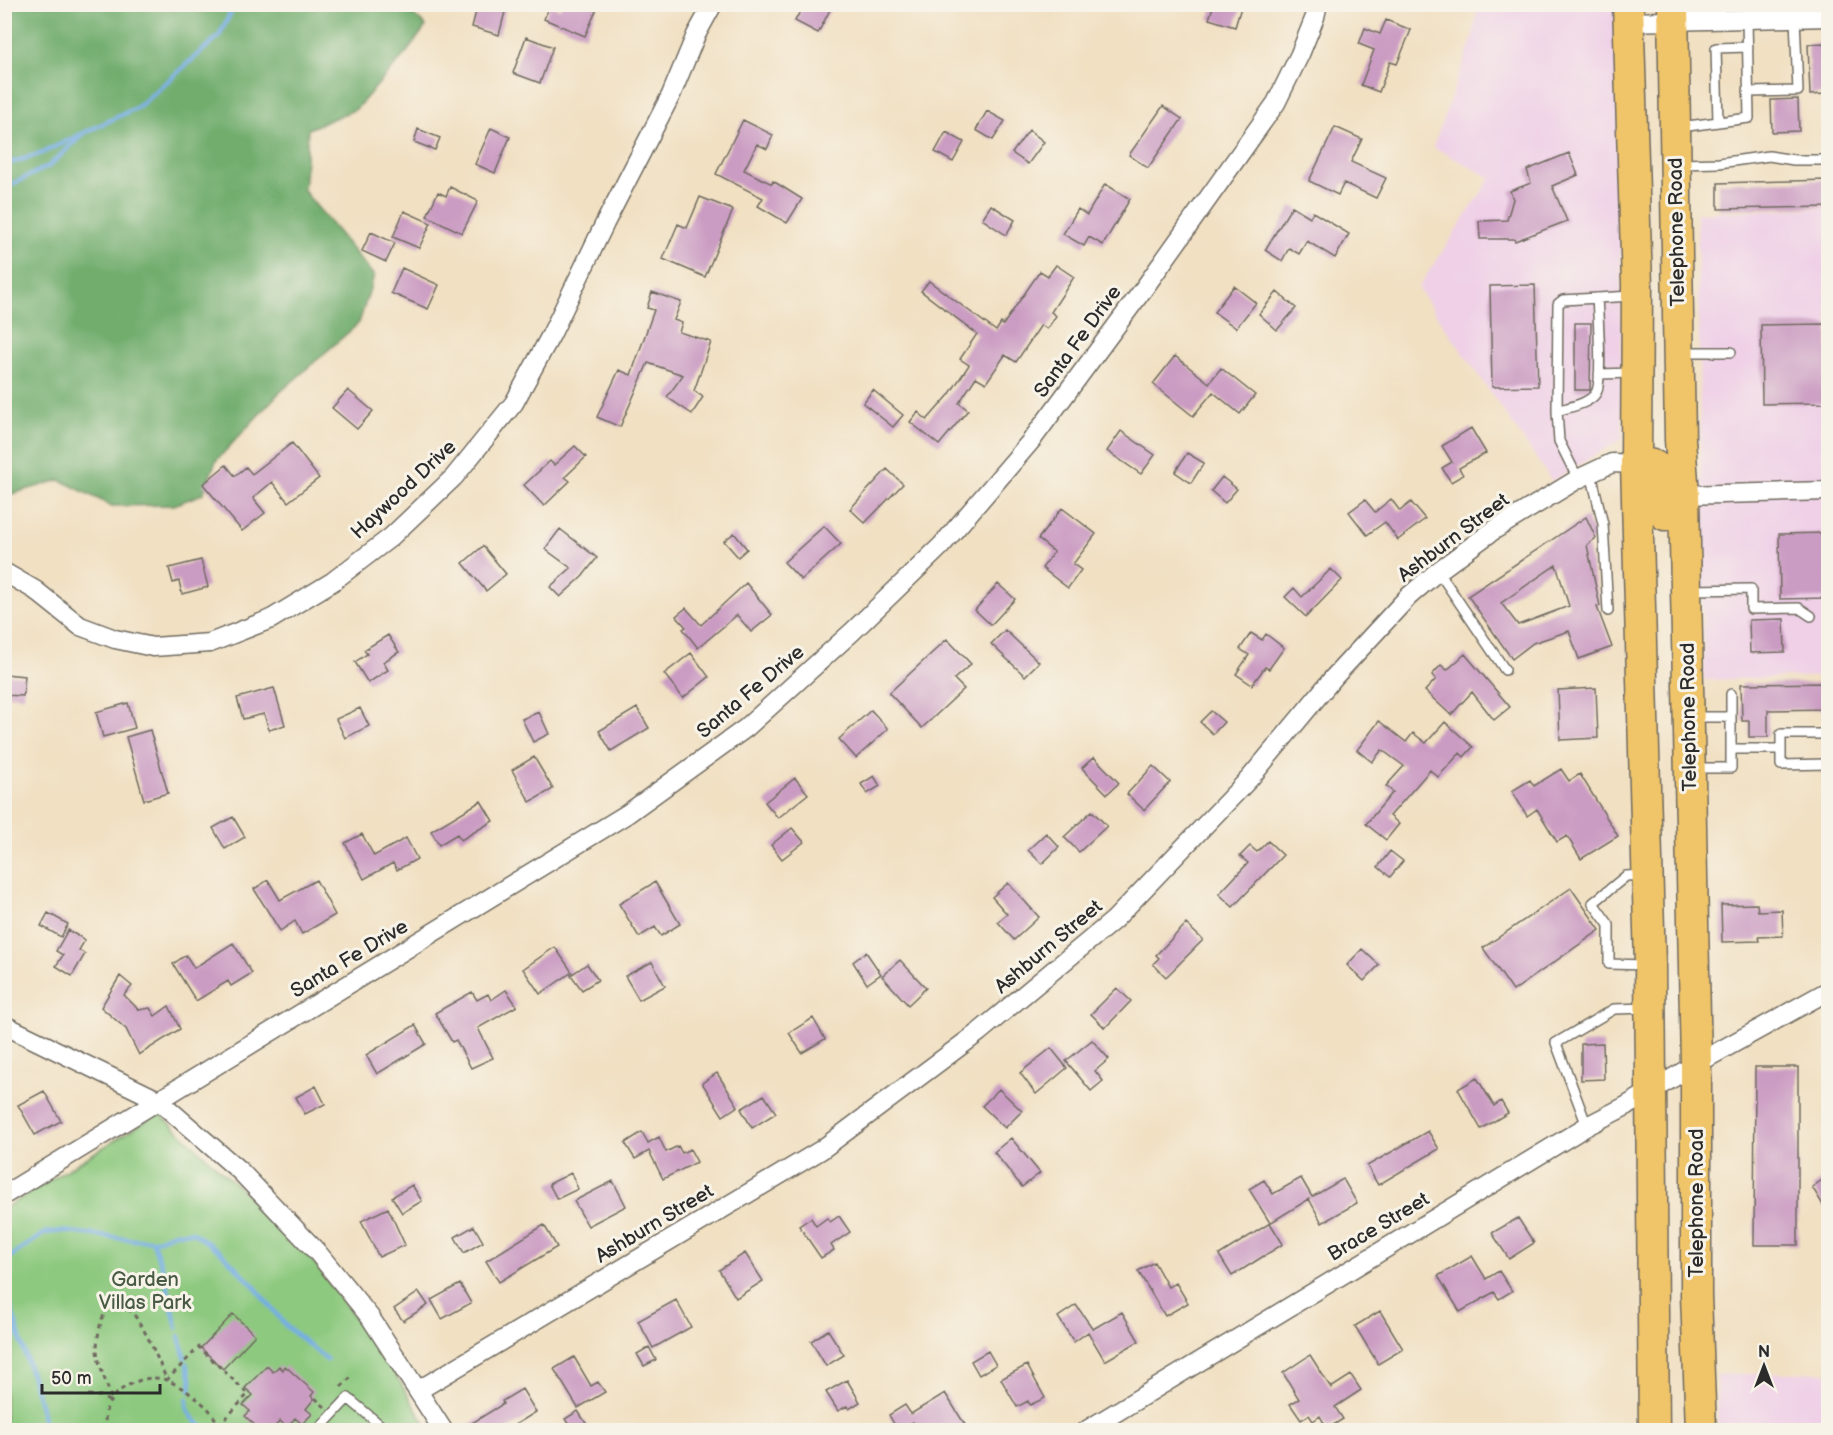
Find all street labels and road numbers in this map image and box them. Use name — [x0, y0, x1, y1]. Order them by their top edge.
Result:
street label: Telephone Road — [1664, 157, 1690, 307]
street label: Santa Fe Drive — [1029, 281, 1127, 402]
street label: Haywood Drive — [346, 435, 461, 544]
street label: Ashburn Street — [1393, 488, 1514, 587]
street label: Santa Fe Drive — [692, 640, 809, 744]
street label: Telephone Road — [1676, 642, 1702, 792]
street label: Ashburn Street — [990, 895, 1107, 999]
street label: Santa Fe Drive — [287, 914, 413, 1003]
street label: Telephone Road — [1685, 1129, 1709, 1277]
street label: Ashburn Street — [591, 1179, 718, 1268]
street label: Brace Street — [1323, 1187, 1434, 1267]

